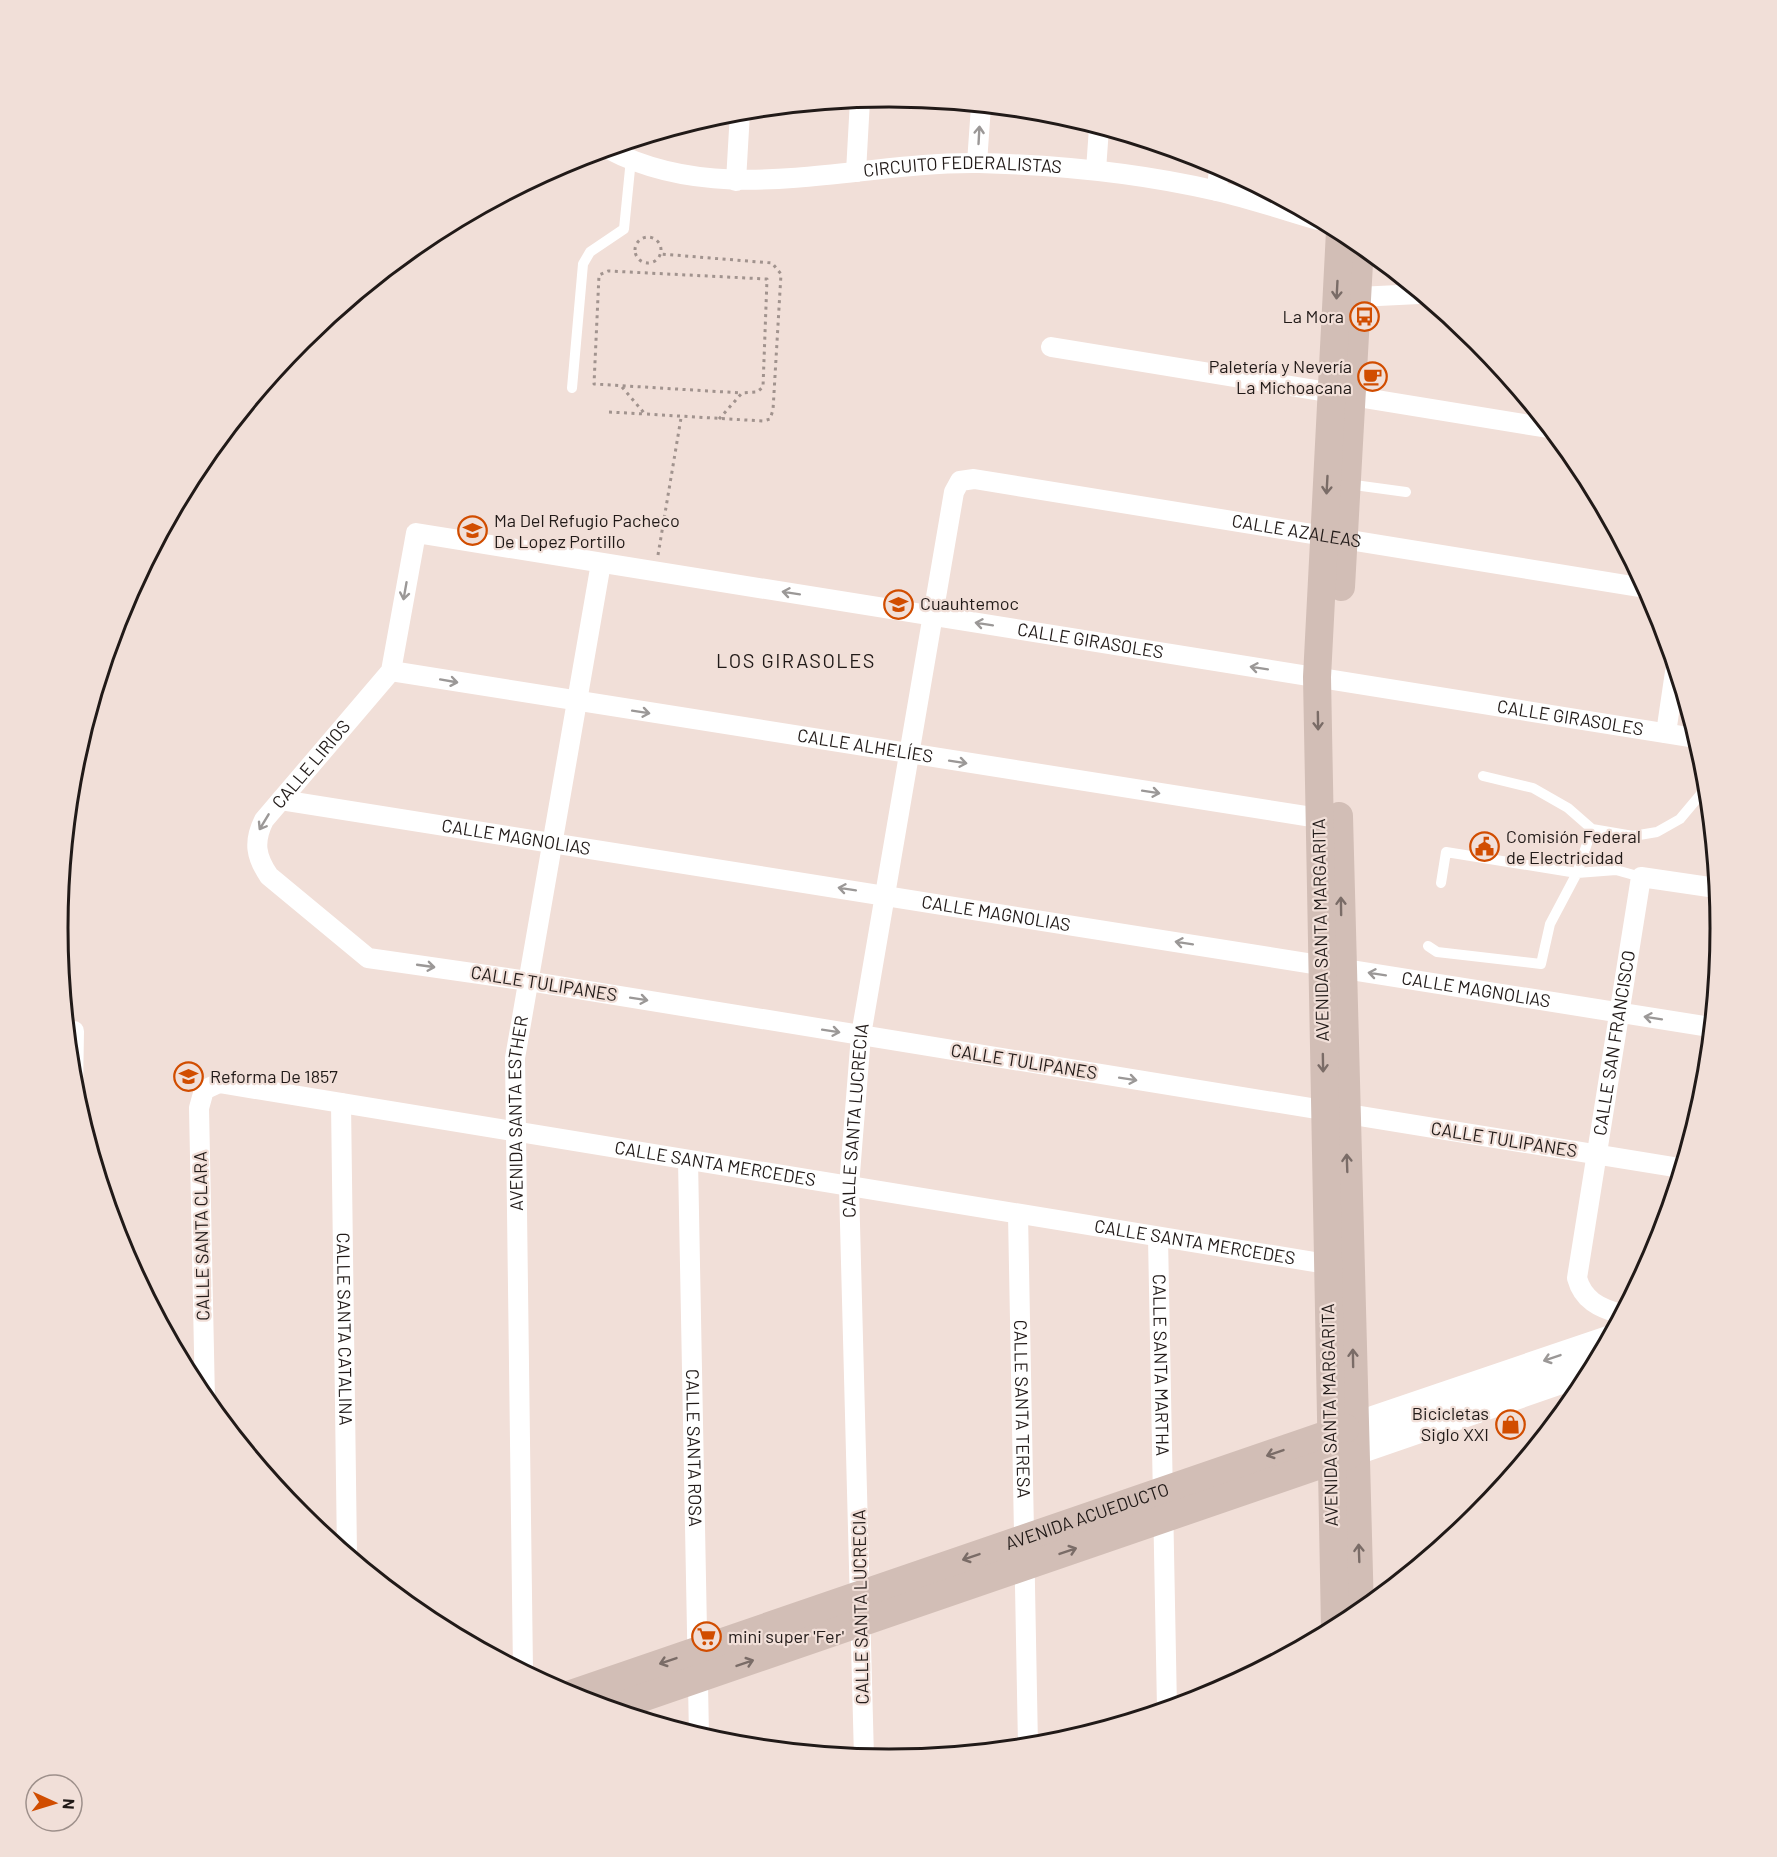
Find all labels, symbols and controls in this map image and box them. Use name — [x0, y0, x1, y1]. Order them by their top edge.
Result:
one-way arrow — [974, 125, 985, 145]
street label: CIRCUITO FEDERALISTAS — [862, 151, 1063, 181]
one-way arrow — [1331, 279, 1342, 299]
bus stop icon: La Mora — [1349, 301, 1381, 333]
place label: La Mora — [1283, 305, 1344, 327]
place label: Paletería y Nevería La Michoacana — [1209, 355, 1352, 398]
cafe icon: Paletería y Nevería La Michoacana — [1357, 361, 1389, 393]
one-way arrow — [1321, 474, 1332, 494]
place label: Ma Del Refugio Pacheco De Lopez Portillo — [494, 509, 680, 552]
street label: CALLE AZALEAS — [1230, 509, 1363, 552]
school or university icon: Ma Del Refugio Pacheco De Lopez Portillo — [457, 515, 489, 547]
one-way arrow — [400, 581, 411, 600]
one-way arrow — [782, 588, 801, 599]
school or university icon: Cuauhtemoc — [883, 588, 915, 620]
place label: Cuauhtemoc — [920, 592, 1019, 614]
one-way arrow — [974, 618, 994, 629]
street label: CALLE GIRASOLES — [1016, 618, 1165, 663]
district label: LOS GIRASOLES — [716, 648, 876, 672]
one-way arrow — [1250, 662, 1270, 673]
one-way arrow — [439, 676, 458, 687]
street label: CALLE GIRASOLES — [1496, 694, 1645, 740]
one-way arrow — [631, 707, 651, 718]
one-way arrow — [1312, 711, 1324, 731]
street label: CALLE LIRIOS — [267, 715, 354, 812]
street label: CALLE ALHELÍES — [796, 724, 935, 767]
one-way arrow — [948, 756, 968, 767]
one-way arrow — [1141, 786, 1161, 797]
one-way arrow — [258, 814, 271, 831]
street label: CALLE MAGNOLIAS — [440, 814, 592, 859]
street label: AVENIDA SANTA MARGARITA — [1307, 818, 1333, 1042]
place label: Comisión Federal de Electricidad — [1506, 825, 1641, 868]
public building icon: Comisión Federal de Electricidad — [1469, 831, 1501, 863]
one-way arrow — [837, 883, 857, 894]
street label: CALLE MAGNOLIAS — [920, 890, 1072, 935]
one-way arrow — [1335, 896, 1347, 916]
one-way arrow — [1175, 937, 1195, 948]
street label: CALLE SAN FRANCISCO — [1588, 949, 1639, 1137]
one-way arrow — [415, 961, 435, 972]
street label: CALLE TULIPANES — [469, 961, 619, 1005]
street label: CALLE MAGNOLIAS — [1400, 966, 1552, 1012]
one-way arrow — [1368, 968, 1387, 979]
one-way arrow — [629, 994, 648, 1005]
one-way arrow — [1643, 1012, 1663, 1023]
street label: AVENIDA SANTA ESTHER — [503, 1014, 532, 1211]
street label: CALLE SANTA LUCRECIA — [837, 1021, 873, 1218]
one-way arrow — [821, 1025, 841, 1036]
street label: CALLE TULIPANES — [949, 1039, 1099, 1083]
one-way arrow — [1318, 1053, 1329, 1073]
school or university icon: Reforma De 1857 — [173, 1061, 205, 1093]
place label: Reforma De 1857 — [210, 1065, 338, 1087]
one-way arrow — [1117, 1073, 1137, 1084]
street label: CALLE TULIPANES — [1429, 1117, 1579, 1161]
street label: CALLE SANTA MERCEDES — [613, 1136, 817, 1190]
street label: CALLE SANTA CLARA — [189, 1151, 213, 1321]
one-way arrow — [1342, 1154, 1353, 1174]
street label: CALLE SANTA MERCEDES — [1093, 1214, 1297, 1269]
street label: CALLE SANTA CATALINA — [333, 1232, 357, 1426]
street label: CALLE SANTA MARTHA — [1149, 1274, 1174, 1456]
street label: AVENIDA SANTA MARGARITA — [1316, 1303, 1342, 1527]
street label: CALLE SANTA TERESA — [1010, 1319, 1035, 1499]
one-way arrow — [1348, 1349, 1359, 1369]
one-way arrow — [1543, 1353, 1562, 1364]
street label: CALLE SANTA ROSA — [682, 1369, 707, 1527]
place label: Bicicletas Siglo XXI — [1412, 1402, 1489, 1445]
shop icon: Bicicletas Siglo XXI — [1494, 1408, 1526, 1440]
one-way arrow — [1266, 1448, 1285, 1459]
street label: AVENIDA ACUEDUCTO — [1002, 1478, 1172, 1554]
street label: CALLE SANTA LUCRECIA — [847, 1509, 873, 1705]
one-way arrow — [1353, 1544, 1364, 1564]
one-way arrow — [1058, 1545, 1077, 1556]
one-way arrow — [963, 1552, 981, 1563]
supermarket icon: mini super 'Fer' — [691, 1621, 723, 1653]
place label: mini super 'Fer' — [728, 1625, 844, 1647]
one-way arrow — [659, 1656, 678, 1667]
one-way arrow — [735, 1656, 754, 1667]
north arrow — [24, 1773, 84, 1833]
text: N — [60, 1798, 79, 1810]

